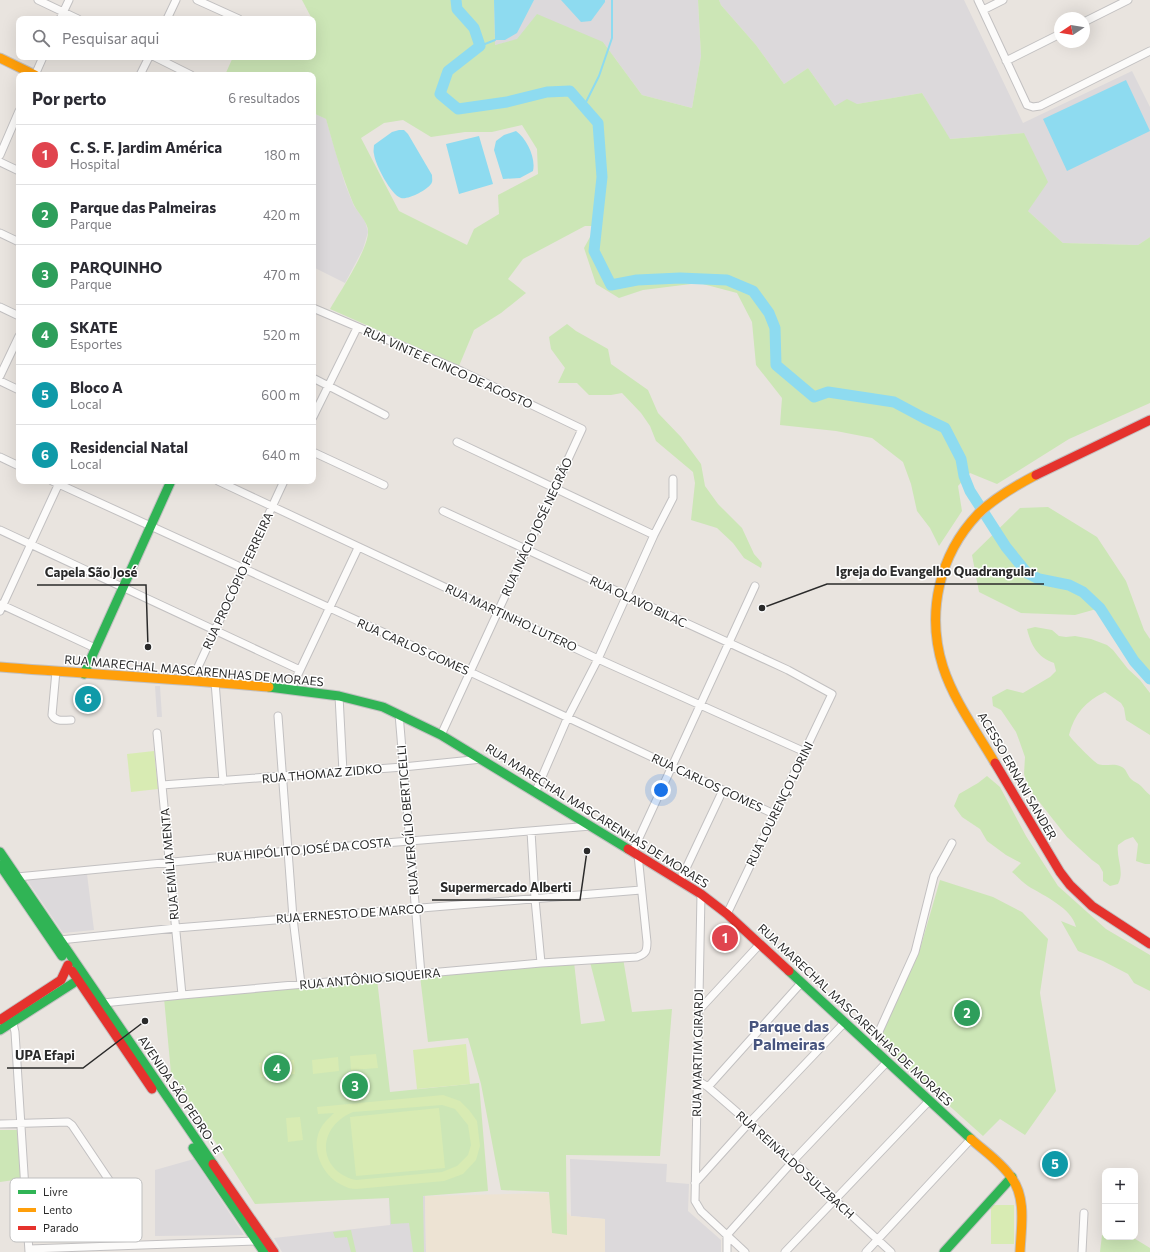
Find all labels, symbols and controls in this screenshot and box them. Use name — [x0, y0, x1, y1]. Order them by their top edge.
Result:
north arrow — [1054, 12, 1090, 48]
search box — [16, 16, 316, 60]
icon: search — [30, 27, 52, 49]
text: Pesquisar aqui — [62, 29, 159, 47]
text: Por perto — [32, 88, 107, 109]
text: 6 resultados — [228, 90, 300, 106]
text: C. S. F. Jardim América — [70, 138, 222, 156]
text: 1 — [42, 147, 48, 163]
text: 180 m — [264, 147, 300, 163]
text: Hospital — [70, 156, 120, 172]
text: Parque das Palmeiras — [70, 198, 216, 216]
text: 2 — [41, 207, 49, 223]
text: 420 m — [263, 207, 300, 223]
text: Parque — [70, 216, 112, 232]
text: PARQUINHO — [70, 258, 162, 276]
text: 3 — [41, 267, 49, 283]
text: 470 m — [263, 267, 300, 283]
text: Parque — [70, 276, 112, 292]
text: SKATE — [70, 318, 118, 336]
street label: RUA VINTE E CINCO DE AGOSTO — [362, 323, 535, 411]
text: 4 — [41, 327, 49, 343]
text: 520 m — [263, 327, 300, 343]
text: Esportes — [70, 336, 122, 352]
text: Bloco A — [70, 378, 123, 396]
text: 5 — [41, 387, 49, 403]
text: 600 m — [261, 387, 300, 403]
text: Local — [70, 396, 102, 412]
text: Residencial Natal — [70, 438, 188, 456]
text: 6 — [41, 447, 49, 463]
text: 640 m — [262, 447, 300, 463]
street label: RUA INÁCIO JOSÉ NEGRÃO — [498, 455, 575, 599]
text: Local — [70, 456, 102, 472]
street label: RUA PROCÓPIO FERREIRA — [199, 510, 275, 651]
callout: Igreja do Evangelho Quadrangular — [827, 559, 1044, 584]
callout: Capela São José — [37, 560, 146, 585]
text: Igreja do Evangelho Quadrangular — [836, 563, 1037, 579]
text: Capela São José — [45, 564, 137, 580]
street label: RUA OLAVO BILAC — [588, 573, 689, 630]
street label: RUA MARTINHO LUTERO — [443, 580, 580, 654]
street label: RUA CARLOS GOMES — [355, 615, 472, 677]
street label: RUA MARECHAL MASCARENHAS DE MORAES — [64, 652, 324, 688]
pin: 6 — [75, 684, 101, 714]
street label: ACESSO ERNANI SANDER — [976, 709, 1060, 842]
street label: RUA LOURENÇO LORINI — [743, 739, 815, 868]
street label: RUA MARECHAL MASCARENHAS DE MORAES — [483, 740, 712, 890]
street label: RUA VERGÍLIO BERTICELLI — [393, 744, 421, 896]
street label: RUA CARLOS GOMES — [650, 750, 765, 814]
street label: RUA THOMAZ ZIDKO — [261, 761, 383, 785]
your location — [651, 780, 671, 800]
street label: RUA EMÍLIA MENTA — [157, 808, 181, 921]
street label: RUA HIPÓLITO JOSÉ DA COSTA — [216, 834, 392, 865]
callout: Supermercado Alberti — [432, 875, 580, 900]
text: Supermercado Alberti — [440, 879, 572, 895]
street label: RUA ERNESTO DE MARCO — [275, 901, 425, 925]
street label: RUA MARECHAL MASCARENHAS DE MORAES — [756, 920, 956, 1108]
pin: 1 — [712, 923, 738, 953]
street label: RUA ANTÔNIO SIQUEIRA — [299, 965, 441, 991]
street label: RUA MARTIM GIRARDI — [689, 989, 705, 1117]
pin: 2 — [954, 998, 980, 1028]
district label: Parque das Palmeiras — [749, 1016, 829, 1053]
street label: AVENIDA SÃO PEDRO - E — [136, 1033, 226, 1156]
callout: UPA Efapi — [7, 1043, 83, 1068]
text: UPA Efapi — [15, 1047, 75, 1063]
pin: 4 — [264, 1053, 290, 1083]
pin: 3 — [342, 1071, 368, 1101]
street label: RUA REINALDO SULZBACH — [734, 1108, 858, 1221]
pin: 5 — [1042, 1149, 1068, 1179]
map controls — [1102, 1168, 1138, 1240]
button: + — [1102, 1168, 1138, 1204]
legend — [10, 1178, 142, 1242]
text: Livre — [43, 1185, 68, 1198]
text: Lento — [43, 1203, 73, 1216]
button: − — [1102, 1204, 1138, 1240]
text: Parado — [43, 1221, 79, 1234]

